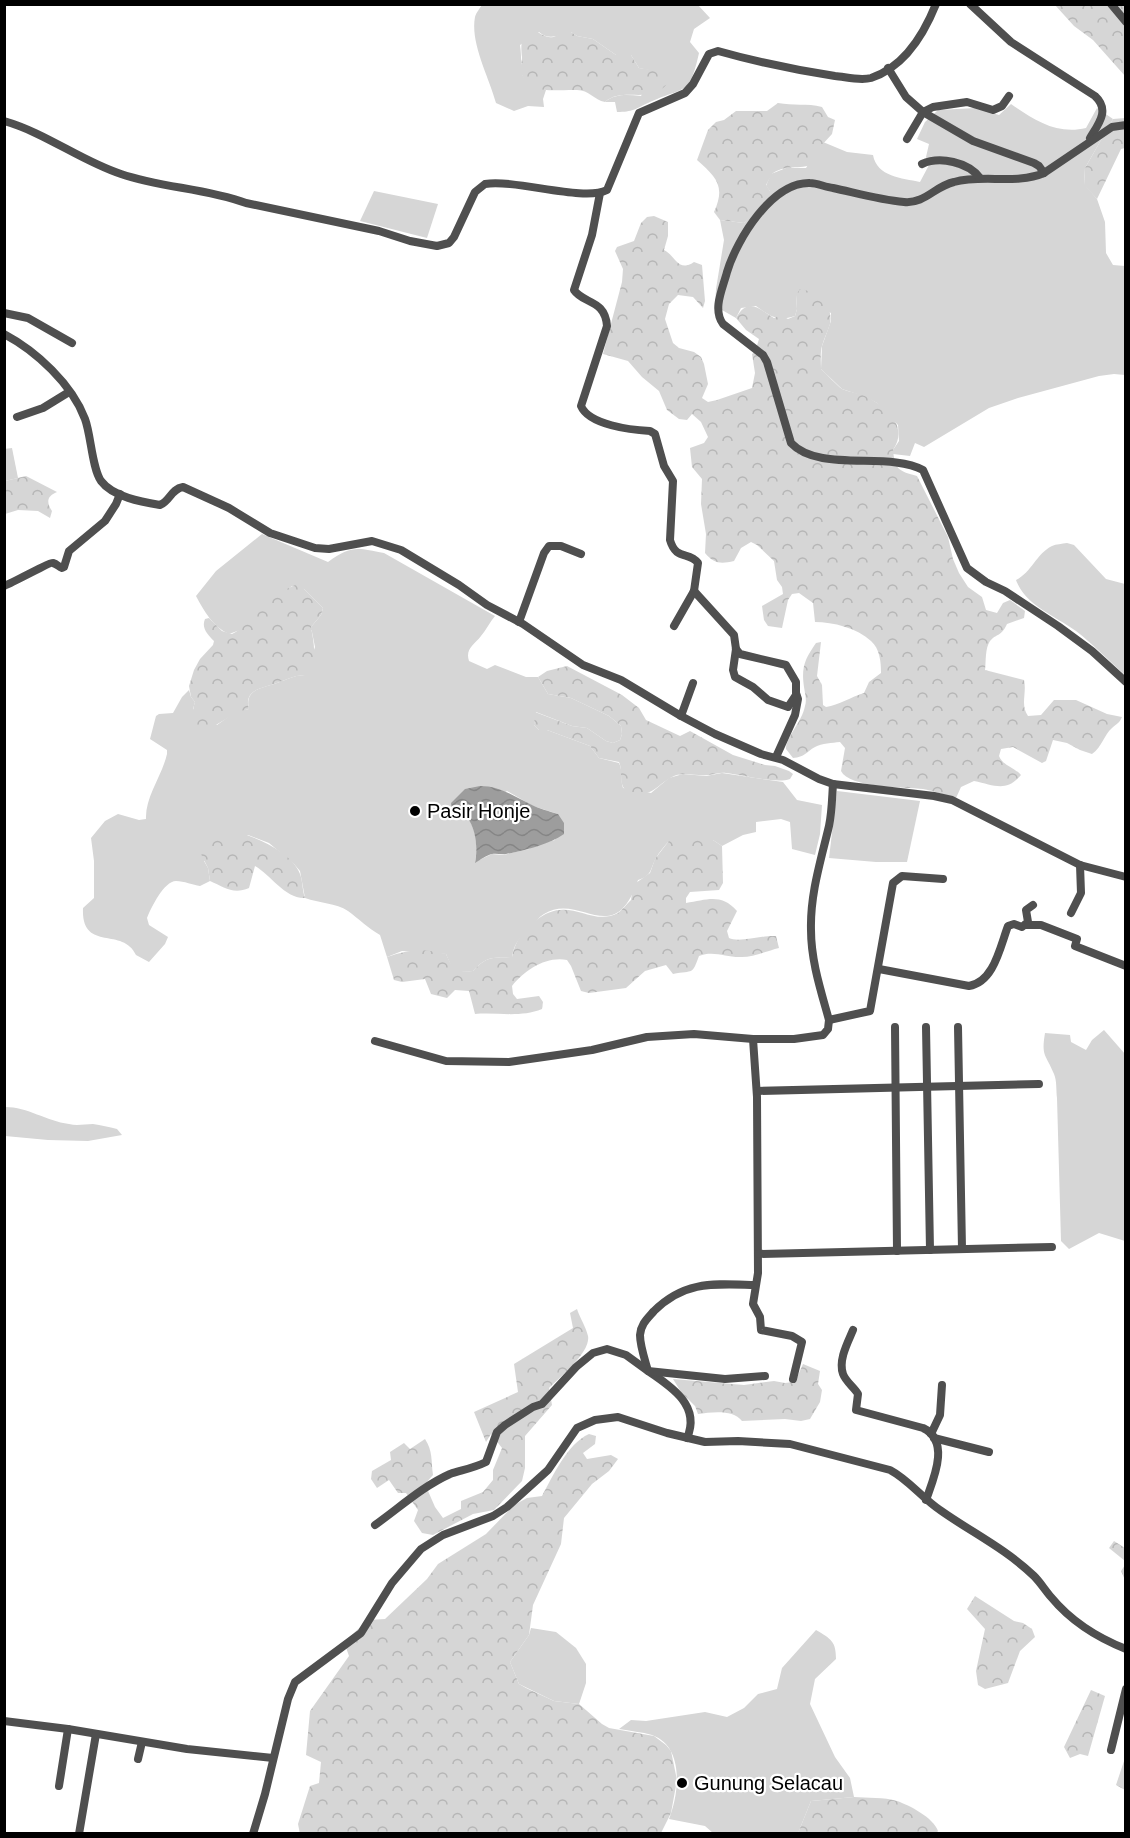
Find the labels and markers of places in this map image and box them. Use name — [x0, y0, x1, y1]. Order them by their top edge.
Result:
place label: Pasir Honje — [427, 800, 530, 822]
marker: Pasir Honje — [408, 804, 422, 818]
place label: Gunung Selacau — [694, 1772, 843, 1794]
marker: Gunung Selacau — [675, 1776, 689, 1790]

